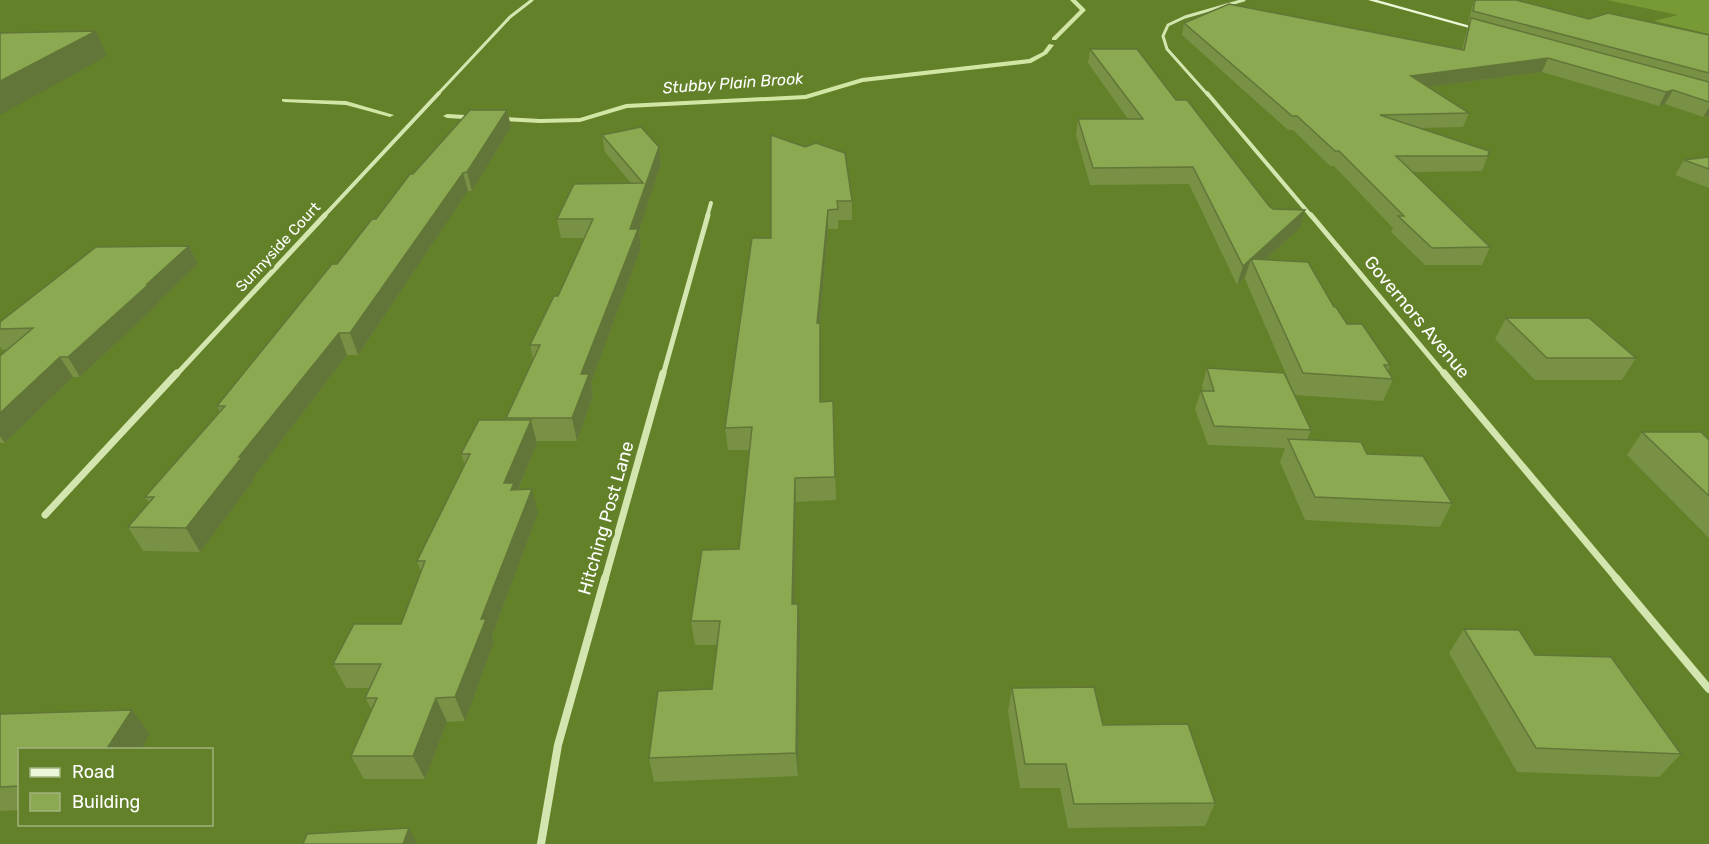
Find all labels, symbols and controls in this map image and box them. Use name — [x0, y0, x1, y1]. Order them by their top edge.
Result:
water label: Stubby Plain Brook — [662, 69, 805, 97]
street label: Sunnyside Court — [232, 198, 324, 295]
street label: Governors Avenue — [1359, 251, 1475, 383]
street label: Hitching Post Lane — [574, 439, 638, 597]
legend — [18, 748, 213, 826]
text: Road — [72, 761, 115, 783]
text: Building — [72, 791, 140, 813]

